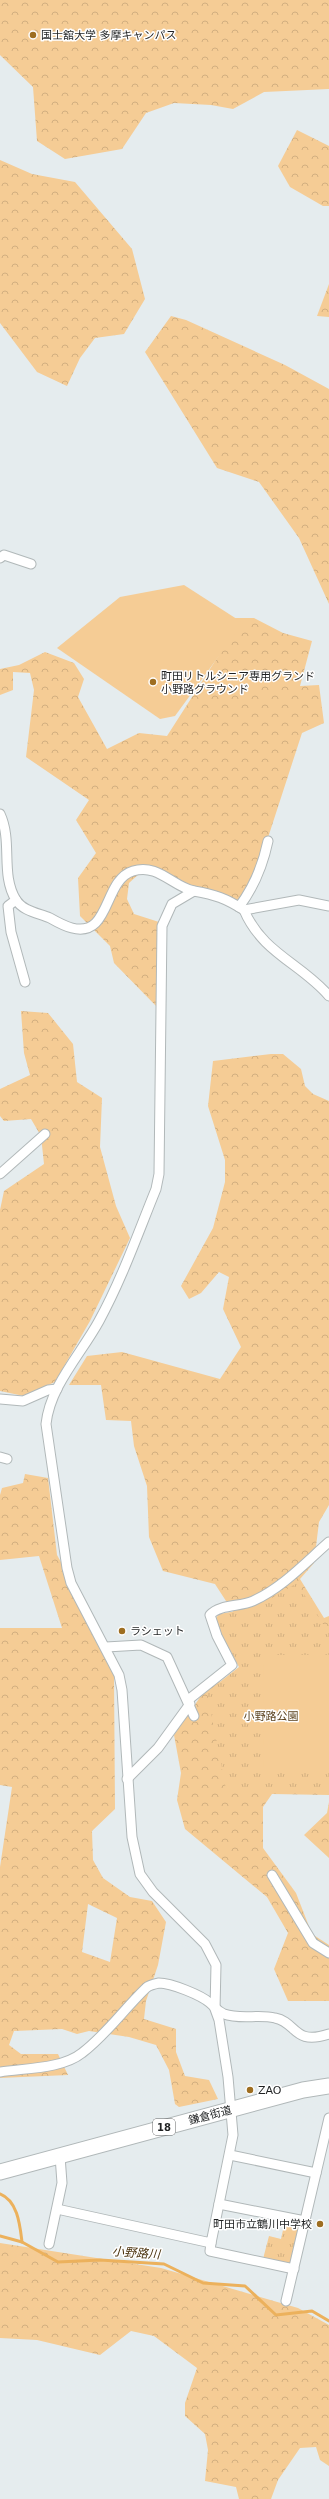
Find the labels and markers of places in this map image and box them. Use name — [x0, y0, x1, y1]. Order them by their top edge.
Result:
place label: 国士舘大学 多摩キャンパス — [41, 29, 177, 42]
marker: 国士舘大学 多摩キャンパス — [28, 30, 38, 40]
place label: 町田リトルシニア専用グランド 小野路グラウンド — [161, 670, 315, 696]
marker: 町田リトルシニア専用グランド 小野路グラウンド — [148, 677, 158, 687]
place label: ラシェット — [130, 1625, 185, 1638]
marker: ラシェット — [117, 1626, 127, 1636]
place label: ZAO — [258, 2084, 282, 2097]
marker: ZAO — [245, 2085, 255, 2095]
place label: 町田市立鶴川中学校 — [213, 2218, 312, 2231]
marker: 町田市立鶴川中学校 — [315, 2219, 325, 2229]

